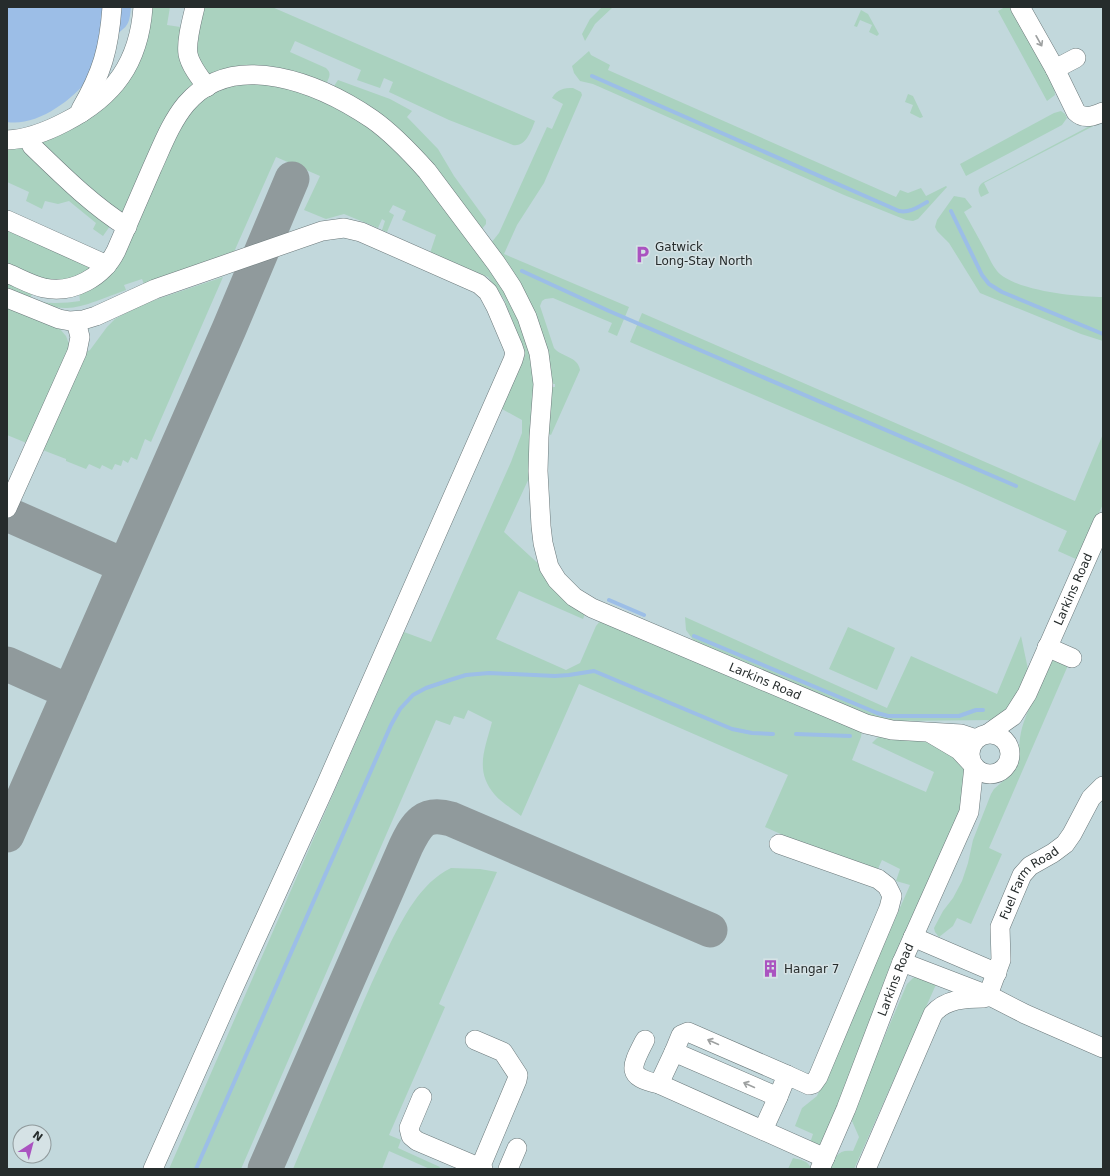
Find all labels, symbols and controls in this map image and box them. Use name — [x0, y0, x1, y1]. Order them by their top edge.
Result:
one-way arrow — [1036, 35, 1044, 47]
place label: Gatwick Long-Stay North — [655, 240, 753, 268]
parking icon: Gatwick Long-Stay North — [632, 244, 652, 264]
street label: Larkins Road — [1051, 551, 1095, 627]
street label: Larkins Road — [727, 660, 803, 703]
street label: Fuel Farm Road — [997, 844, 1062, 922]
street label: Larkins Road — [875, 941, 916, 1018]
building icon: Hangar 7 — [761, 959, 781, 979]
place label: Hangar 7 — [784, 962, 839, 976]
one-way arrow — [707, 1038, 719, 1046]
one-way arrow — [744, 1081, 756, 1088]
north arrow — [12, 1124, 52, 1164]
text: N — [30, 1128, 45, 1144]

